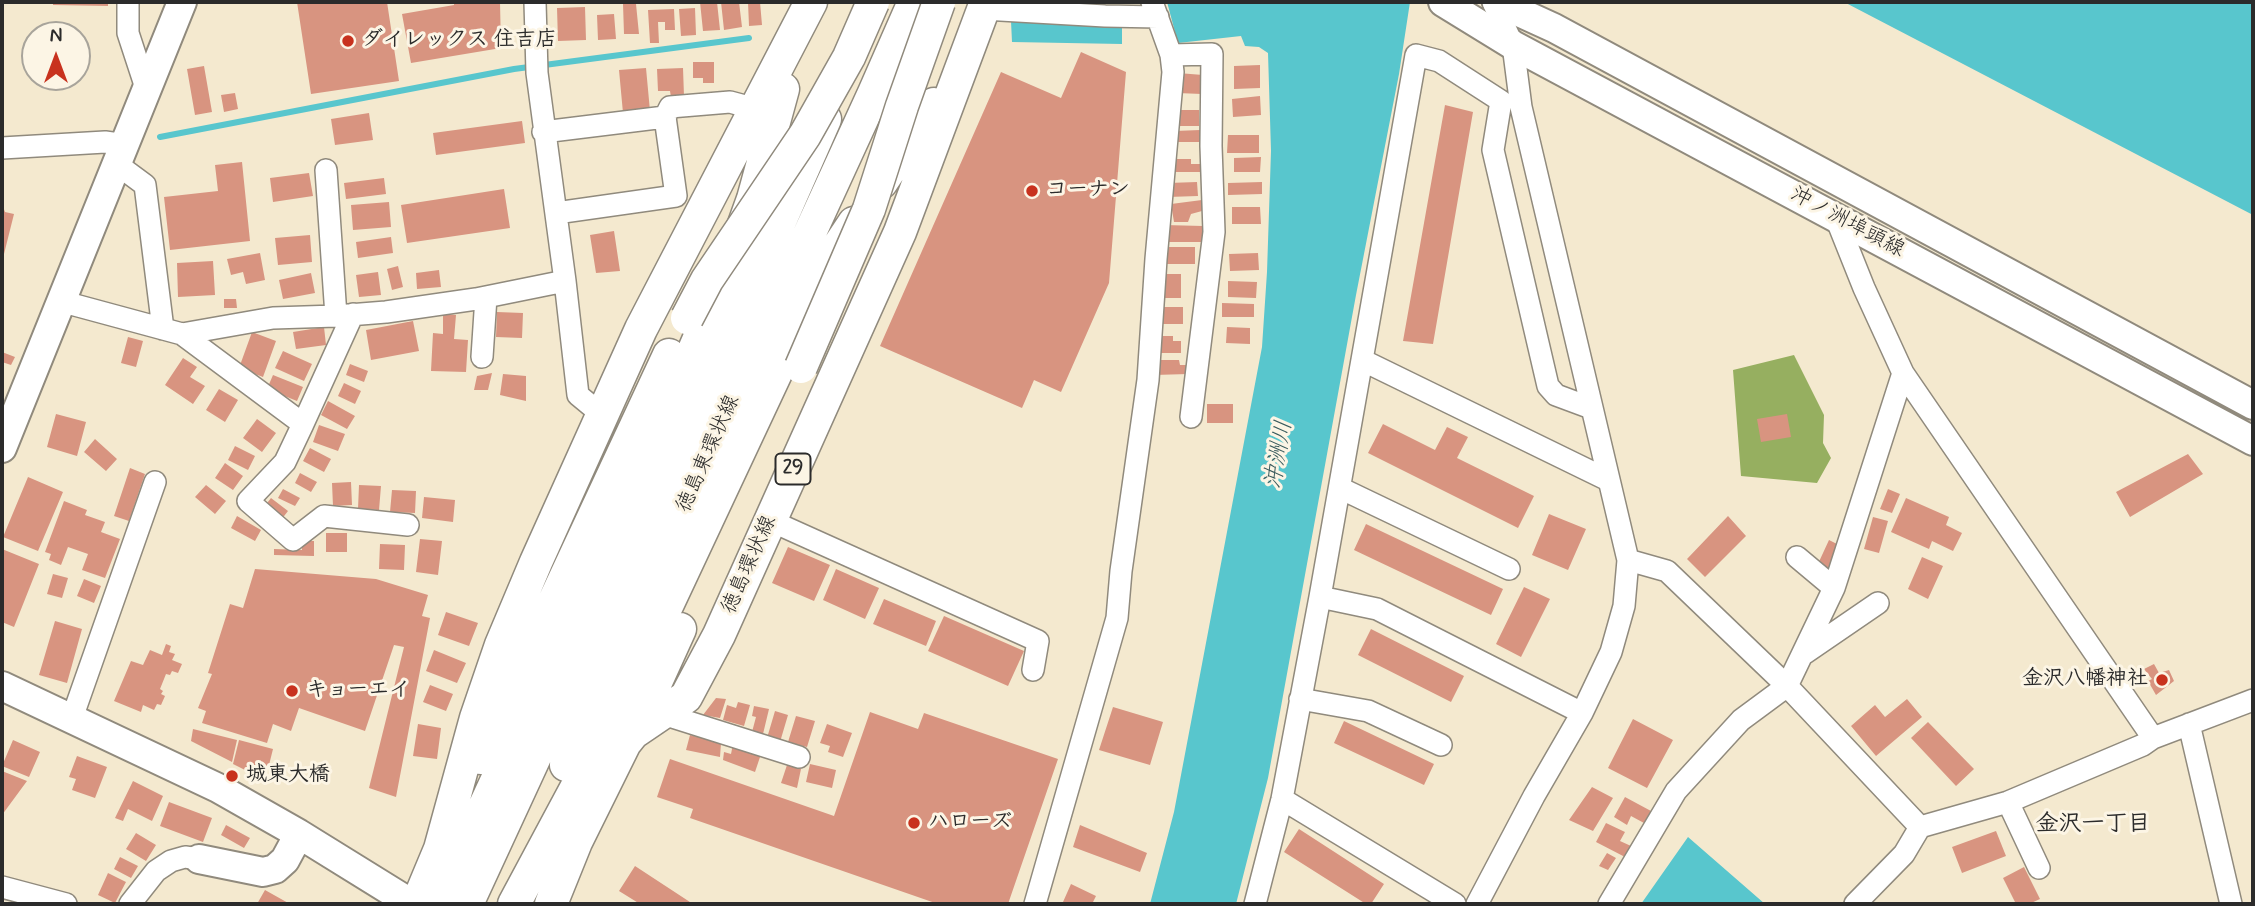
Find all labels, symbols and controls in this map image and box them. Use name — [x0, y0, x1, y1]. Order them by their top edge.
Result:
north arrow — [21, 21, 91, 91]
text: N — [50, 24, 62, 49]
place label: ダイレックス 住吉店 — [362, 28, 557, 54]
marker: ダイレックス 住吉店 — [340, 33, 356, 49]
place label: コーナン — [1046, 178, 1130, 204]
street label: 沖ノ洲埠頭線 — [1785, 182, 1909, 264]
marker: コーナン — [1024, 183, 1040, 199]
street label: 徳島東環状線 — [672, 391, 746, 517]
water label: 沖洲川 — [1260, 419, 1300, 491]
road number: 29 — [776, 454, 810, 484]
street label: 徳島環状線 — [717, 512, 783, 618]
place label: 金沢八幡神社 — [2022, 667, 2148, 693]
marker: 金沢八幡神社 — [2154, 672, 2170, 688]
place label: キョーエイ — [306, 678, 410, 704]
marker: キョーエイ — [284, 683, 300, 699]
place label: 城東大橋 — [246, 763, 330, 789]
marker: 城東大橋 — [224, 768, 240, 784]
place label: ハローズ — [928, 810, 1012, 836]
district label: 金沢一丁目 — [2036, 811, 2150, 839]
marker: ハローズ — [906, 815, 922, 831]

